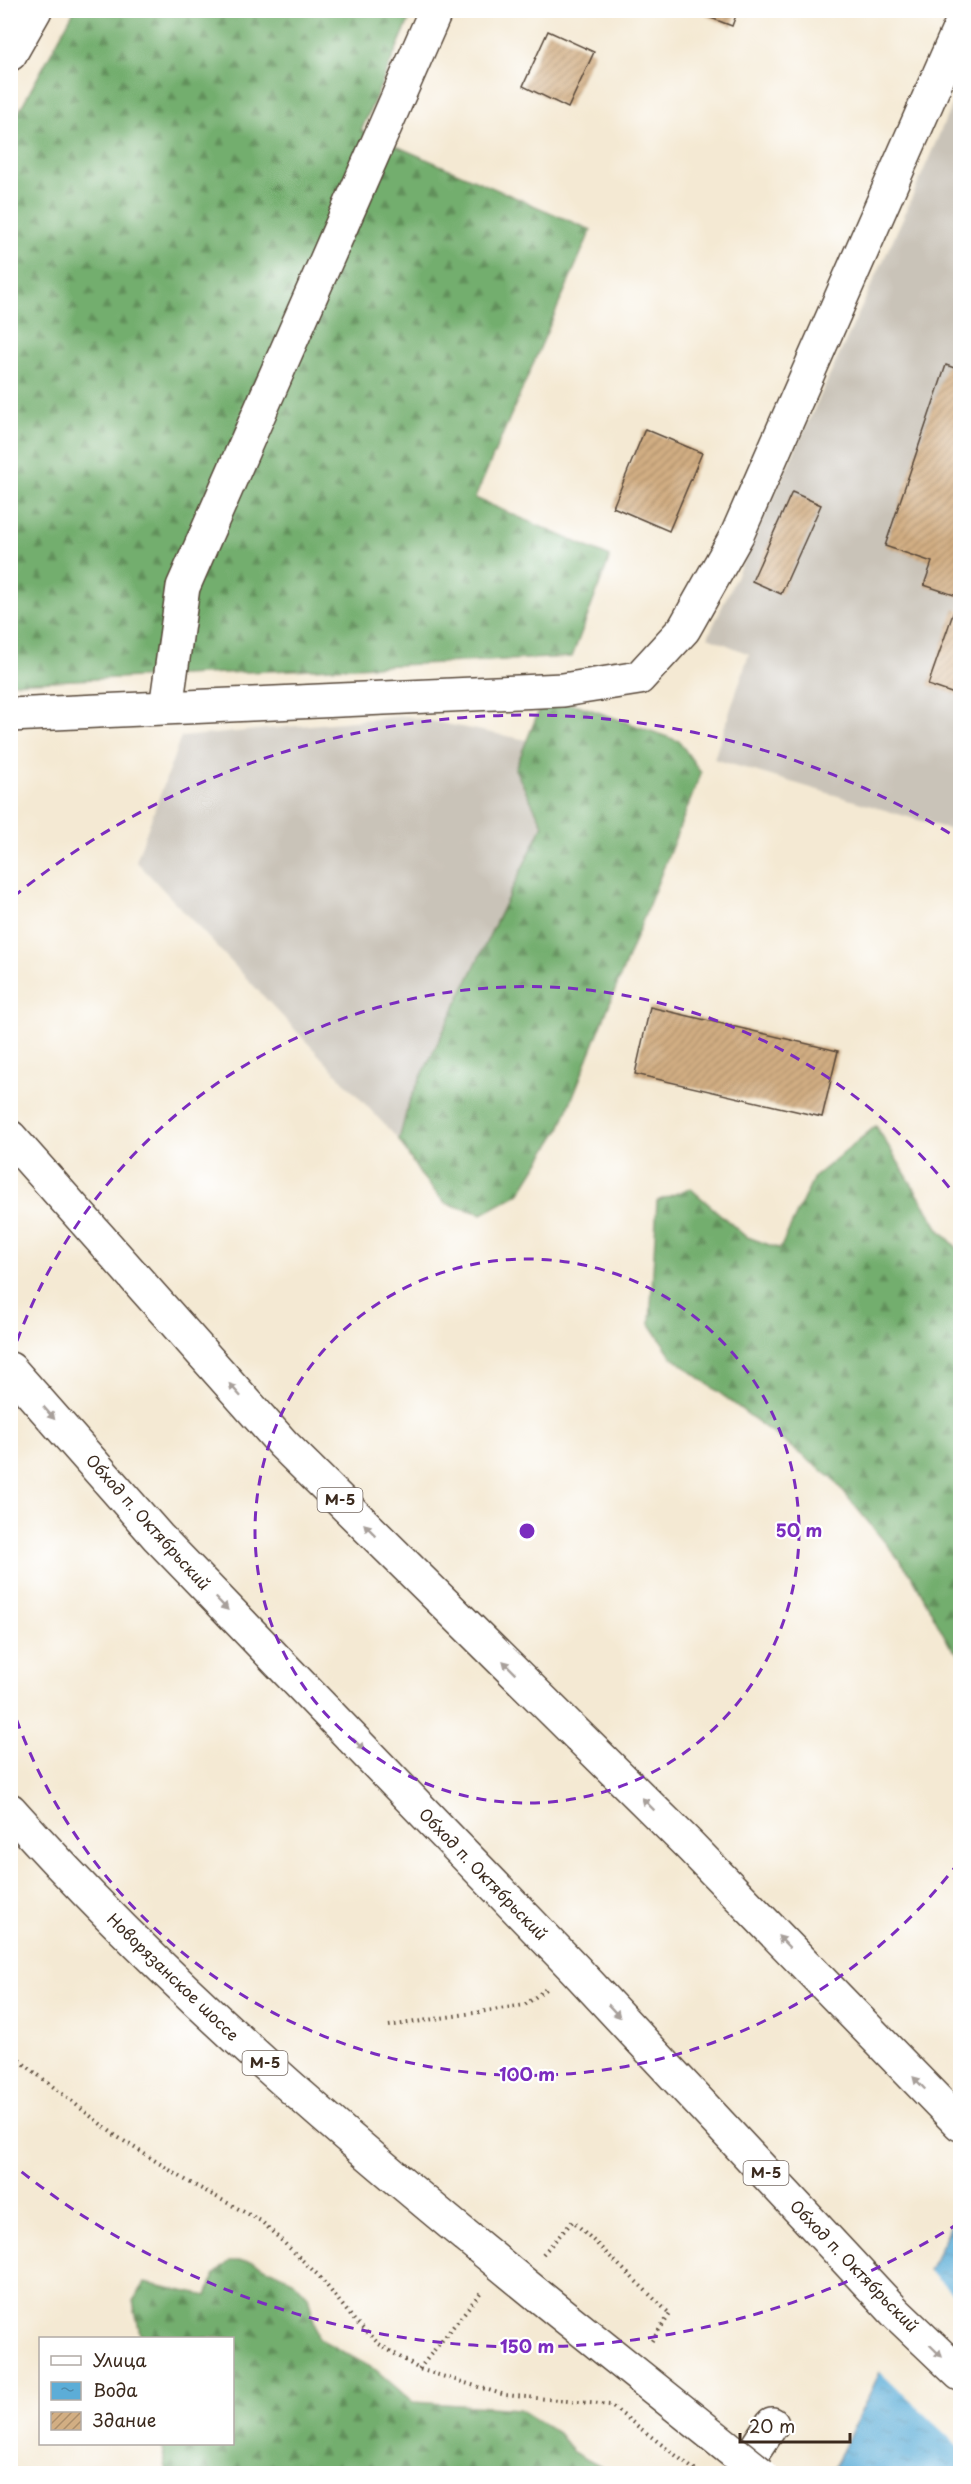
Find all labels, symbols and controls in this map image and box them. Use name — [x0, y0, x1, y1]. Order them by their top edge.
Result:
one-way arrow — [228, 1382, 242, 1397]
one-way arrow — [42, 1405, 55, 1420]
street label: Обход п. Октябрьский — [81, 1448, 216, 1595]
road number: М-5 — [318, 1488, 362, 1512]
text: 50 m — [776, 1516, 822, 1543]
centre of rings — [517, 1521, 537, 1541]
one-way arrow — [364, 1523, 378, 1537]
one-way arrow — [215, 1596, 229, 1610]
one-way arrow — [503, 1660, 517, 1674]
one-way arrow — [351, 1736, 364, 1751]
one-way arrow — [640, 1797, 655, 1811]
street label: Обход п. Октябрьский — [414, 1802, 553, 1945]
street label: Новорязанское шоссе — [102, 1907, 245, 2046]
one-way arrow — [777, 1936, 791, 1950]
one-way arrow — [607, 2003, 621, 2018]
road number: М-5 — [242, 2051, 288, 2075]
text: 100 m — [499, 2060, 555, 2087]
one-way arrow — [912, 2075, 926, 2090]
road number: М-5 — [744, 2161, 789, 2185]
street label: Обход п. Октябрьский — [785, 2194, 924, 2337]
text: 150 m — [500, 2332, 554, 2359]
legend — [39, 2337, 234, 2445]
one-way arrow — [928, 2344, 943, 2358]
text: Улица — [93, 2346, 147, 2373]
text: Вода — [93, 2376, 138, 2403]
text: Здание — [93, 2406, 156, 2433]
scale bar — [740, 2406, 850, 2444]
text: 20 m — [749, 2412, 795, 2439]

